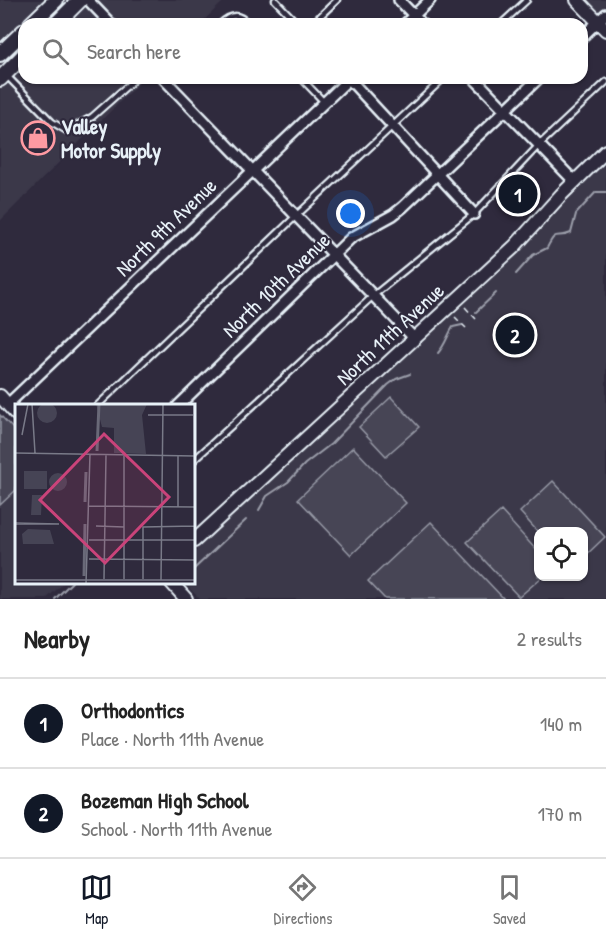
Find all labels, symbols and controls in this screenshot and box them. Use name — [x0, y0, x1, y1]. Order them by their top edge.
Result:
search box — [18, 18, 588, 84]
icon: search — [39, 35, 72, 68]
text: Search here — [87, 36, 181, 66]
place label: Valley Motor Supply — [61, 112, 161, 166]
shop icon: Valley Motor Supply — [20, 120, 56, 156]
street label: North 9th Avenue — [109, 171, 223, 283]
pin: 1 — [498, 172, 538, 216]
your location — [336, 199, 365, 228]
street label: North 10th Avenue — [216, 226, 336, 344]
street label: North 11th Avenue — [330, 276, 450, 392]
pin: 2 — [496, 312, 534, 358]
inset map — [15, 404, 195, 584]
map controls — [534, 527, 588, 581]
button: locate — [534, 527, 588, 581]
text: Nearby — [24, 621, 90, 656]
text: 2 results — [517, 625, 582, 652]
text: Orthodontics — [81, 695, 184, 725]
text: 1 — [40, 710, 47, 737]
text: 140 m — [540, 710, 582, 737]
text: Place · North 11th Avenue — [81, 725, 264, 752]
text: Bozeman High School — [81, 785, 249, 815]
text: 2 — [39, 800, 48, 827]
text: 170 m — [538, 800, 582, 827]
text: School · North 11th Avenue — [81, 815, 272, 842]
tab: Map — [80, 871, 113, 929]
tab: Directions — [274, 871, 332, 929]
tab: Saved — [493, 871, 526, 929]

